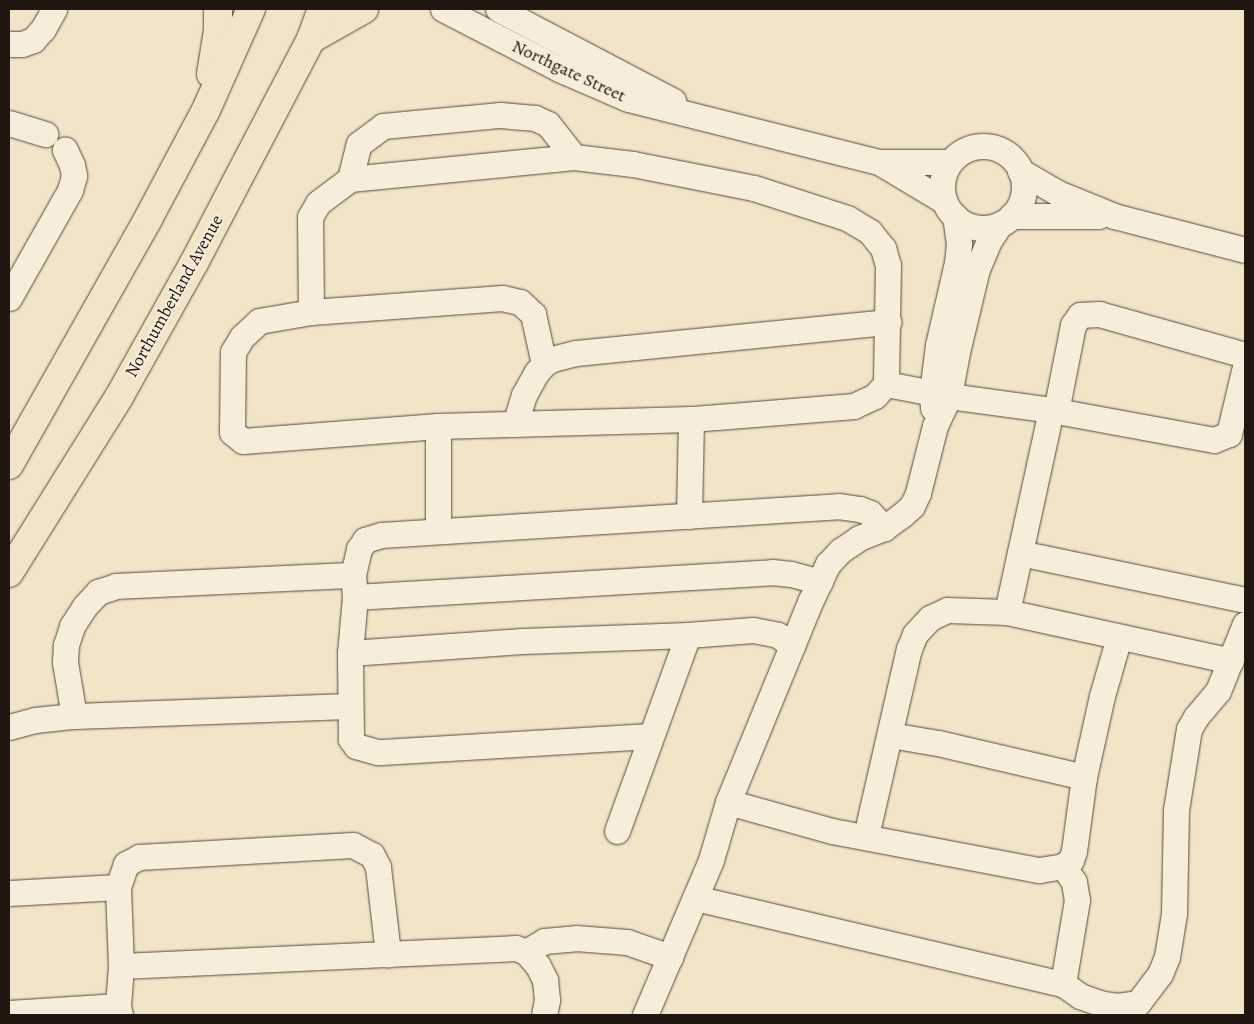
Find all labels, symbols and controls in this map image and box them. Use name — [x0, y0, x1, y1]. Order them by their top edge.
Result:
street label: Northgate Street — [509, 35, 629, 107]
street label: Northumberland Avenue — [120, 211, 228, 381]

